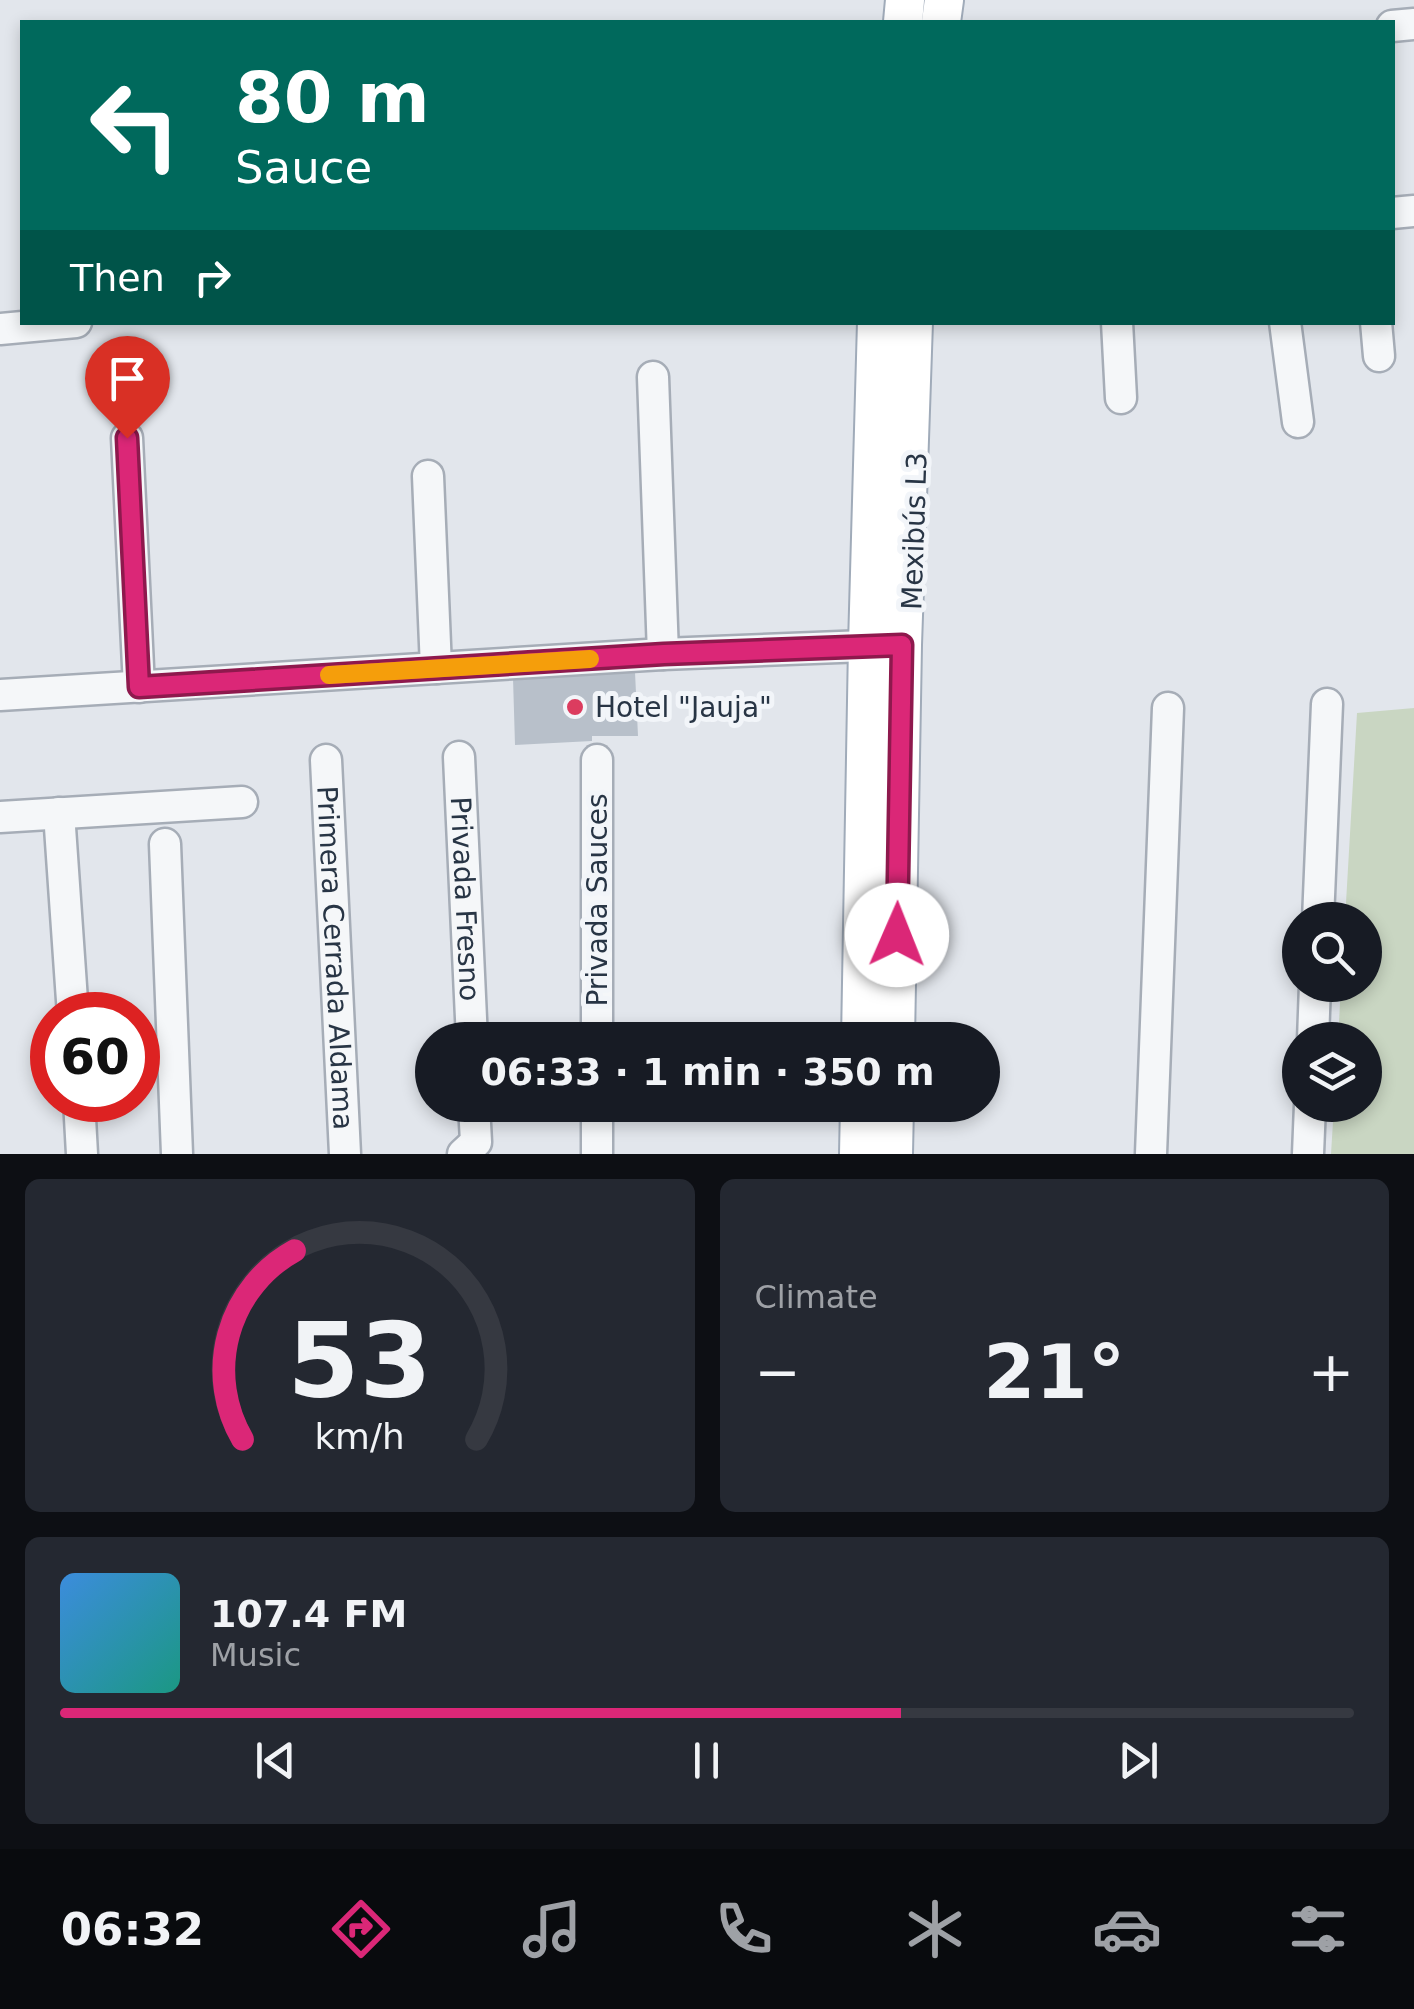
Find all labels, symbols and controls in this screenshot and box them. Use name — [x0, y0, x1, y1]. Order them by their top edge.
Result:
text: 80 m — [235, 57, 430, 139]
icon: left — [70, 60, 200, 190]
text: Sauce — [235, 141, 372, 194]
icon: right — [185, 250, 240, 305]
text: Then — [70, 256, 165, 300]
pin — [85, 336, 170, 439]
icon: arrive — [100, 351, 155, 406]
street label: Mexibús L3 — [895, 452, 934, 610]
place label: Hotel "Jauja" — [595, 691, 772, 724]
marker: Hotel "Jauja" — [564, 696, 586, 718]
street label: Primera Cerrada Aldama — [310, 785, 360, 1131]
street label: Privada Sauces — [581, 793, 614, 1007]
street label: Privada Fresno — [444, 796, 486, 1002]
position arrow — [845, 883, 949, 987]
map controls — [1282, 902, 1382, 1122]
button: search — [1282, 902, 1382, 1002]
speed limit sign: 60 — [30, 992, 160, 1122]
button: layers — [1282, 1022, 1382, 1122]
text: 06:33 · 1 min · 350 m — [480, 1050, 935, 1094]
text: Climate — [755, 1278, 878, 1316]
text: 53 — [287, 1300, 432, 1422]
text: 21° — [983, 1328, 1125, 1416]
text: − — [755, 1340, 801, 1404]
text: + — [1308, 1340, 1354, 1404]
text: km/h — [315, 1416, 405, 1457]
text: 107.4 FM — [210, 1592, 407, 1636]
text: Music — [210, 1636, 301, 1674]
icon: previous — [248, 1733, 303, 1788]
icon: pause — [679, 1733, 734, 1788]
icon: next — [1111, 1733, 1166, 1788]
icon: directions — [326, 1894, 396, 1964]
icon: music — [517, 1894, 587, 1964]
icon: phone — [709, 1894, 779, 1964]
icon: climate — [900, 1894, 970, 1964]
icon: car — [1092, 1894, 1162, 1964]
icon: filters — [1283, 1894, 1353, 1964]
text: 06:32 — [61, 1903, 204, 1956]

